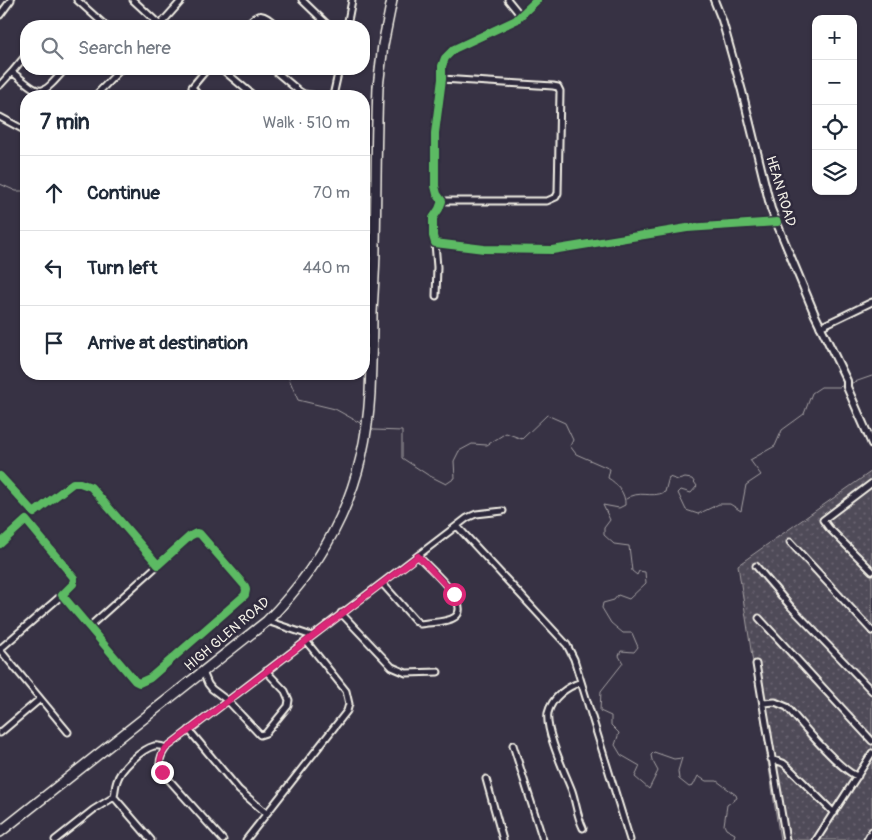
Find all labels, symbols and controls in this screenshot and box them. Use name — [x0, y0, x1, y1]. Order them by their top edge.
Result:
map controls — [812, 15, 857, 195]
button: + — [812, 15, 857, 60]
search box — [20, 20, 370, 75]
icon: search — [38, 34, 66, 62]
text: Search here — [78, 36, 171, 60]
button: − — [812, 60, 857, 105]
button: locate — [812, 105, 857, 150]
text: 7 min — [40, 109, 90, 136]
text: Walk · 510 m — [263, 113, 350, 133]
button: layers — [812, 150, 857, 195]
street label: HEAN ROAD — [762, 154, 800, 228]
icon: ahead — [40, 179, 68, 207]
text: Continue — [87, 181, 160, 205]
text: 70 m — [313, 183, 350, 203]
icon: left — [40, 254, 68, 282]
text: Turn left — [87, 256, 157, 280]
text: 440 m — [303, 258, 350, 278]
icon: arrive — [40, 329, 68, 357]
text: Arrive at destination — [87, 331, 248, 355]
route start — [443, 583, 466, 606]
street label: HIGH GLEN ROAD — [181, 593, 273, 675]
route end — [151, 761, 174, 784]

